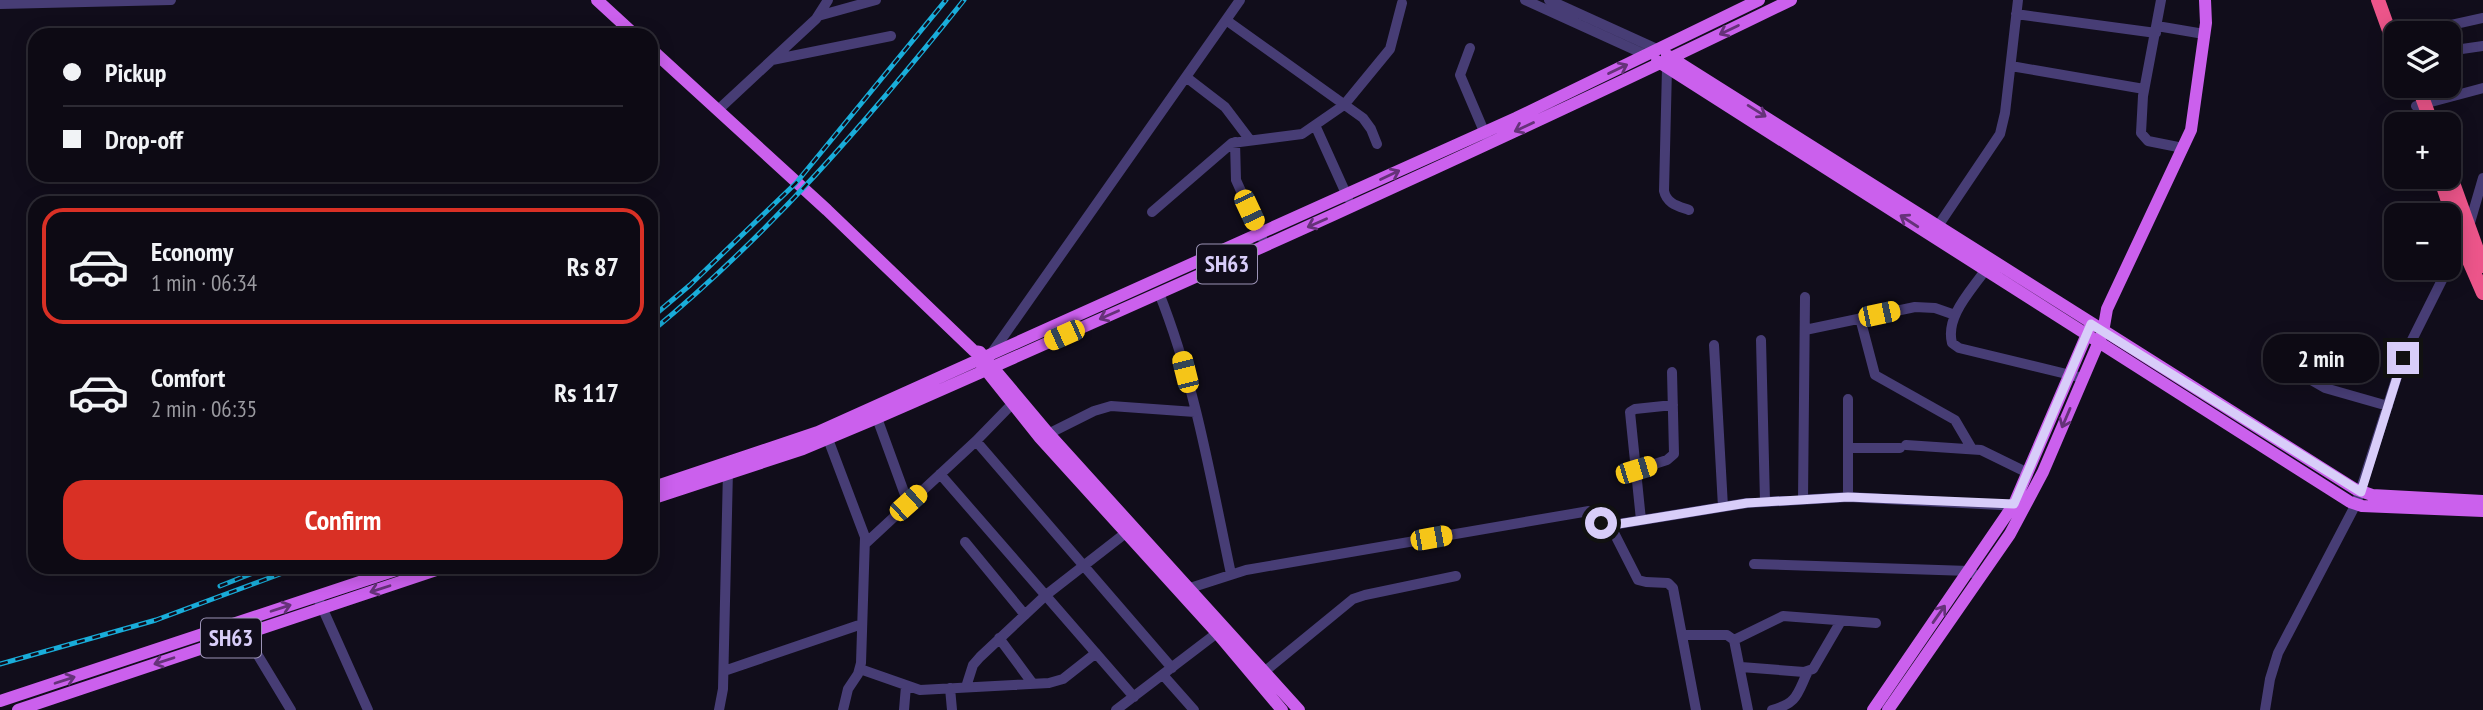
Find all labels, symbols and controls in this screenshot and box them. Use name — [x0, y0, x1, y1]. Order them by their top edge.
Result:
map controls — [2384, 21, 2461, 280]
button: layers — [2384, 21, 2461, 98]
one-way arrow — [1719, 24, 1740, 37]
text: Pickup — [105, 56, 166, 89]
one-way arrow — [1607, 61, 1628, 75]
one-way arrow — [1747, 103, 1766, 118]
button: + — [2384, 112, 2461, 189]
one-way arrow — [1513, 121, 1535, 134]
text: Drop-off — [105, 123, 183, 156]
one-way arrow — [1379, 168, 1400, 182]
car — [1231, 187, 1268, 233]
button: − — [2384, 203, 2461, 280]
one-way arrow — [1900, 214, 1920, 228]
one-way arrow — [1307, 217, 1329, 230]
icon: car — [67, 235, 130, 298]
text: Economy — [151, 235, 233, 268]
road number: SH63 — [1197, 244, 1257, 284]
text: Rs 87 — [567, 250, 619, 283]
text: 1 min · 06:34 — [151, 268, 257, 297]
car — [1857, 299, 1902, 329]
one-way arrow — [1099, 309, 1121, 322]
car — [1041, 317, 1088, 353]
callout: 2 min — [2263, 334, 2378, 382]
route end — [2387, 342, 2419, 374]
text: 2 min — [2298, 344, 2344, 373]
car — [1170, 349, 1201, 395]
icon: car — [67, 361, 130, 424]
text: Comfort — [151, 361, 225, 394]
text: Rs 117 — [554, 376, 619, 409]
text: 2 min · 06:35 — [151, 394, 257, 423]
one-way arrow — [2059, 407, 2072, 429]
car — [1613, 454, 1660, 486]
button: Confirm — [63, 480, 623, 560]
car — [886, 481, 931, 525]
route start — [1585, 507, 1617, 539]
car — [1409, 524, 1454, 552]
one-way arrow — [369, 583, 391, 596]
one-way arrow — [269, 601, 291, 613]
one-way arrow — [1933, 604, 1947, 624]
road number: SH63 — [201, 618, 261, 658]
one-way arrow — [154, 656, 176, 668]
one-way arrow — [53, 673, 75, 685]

